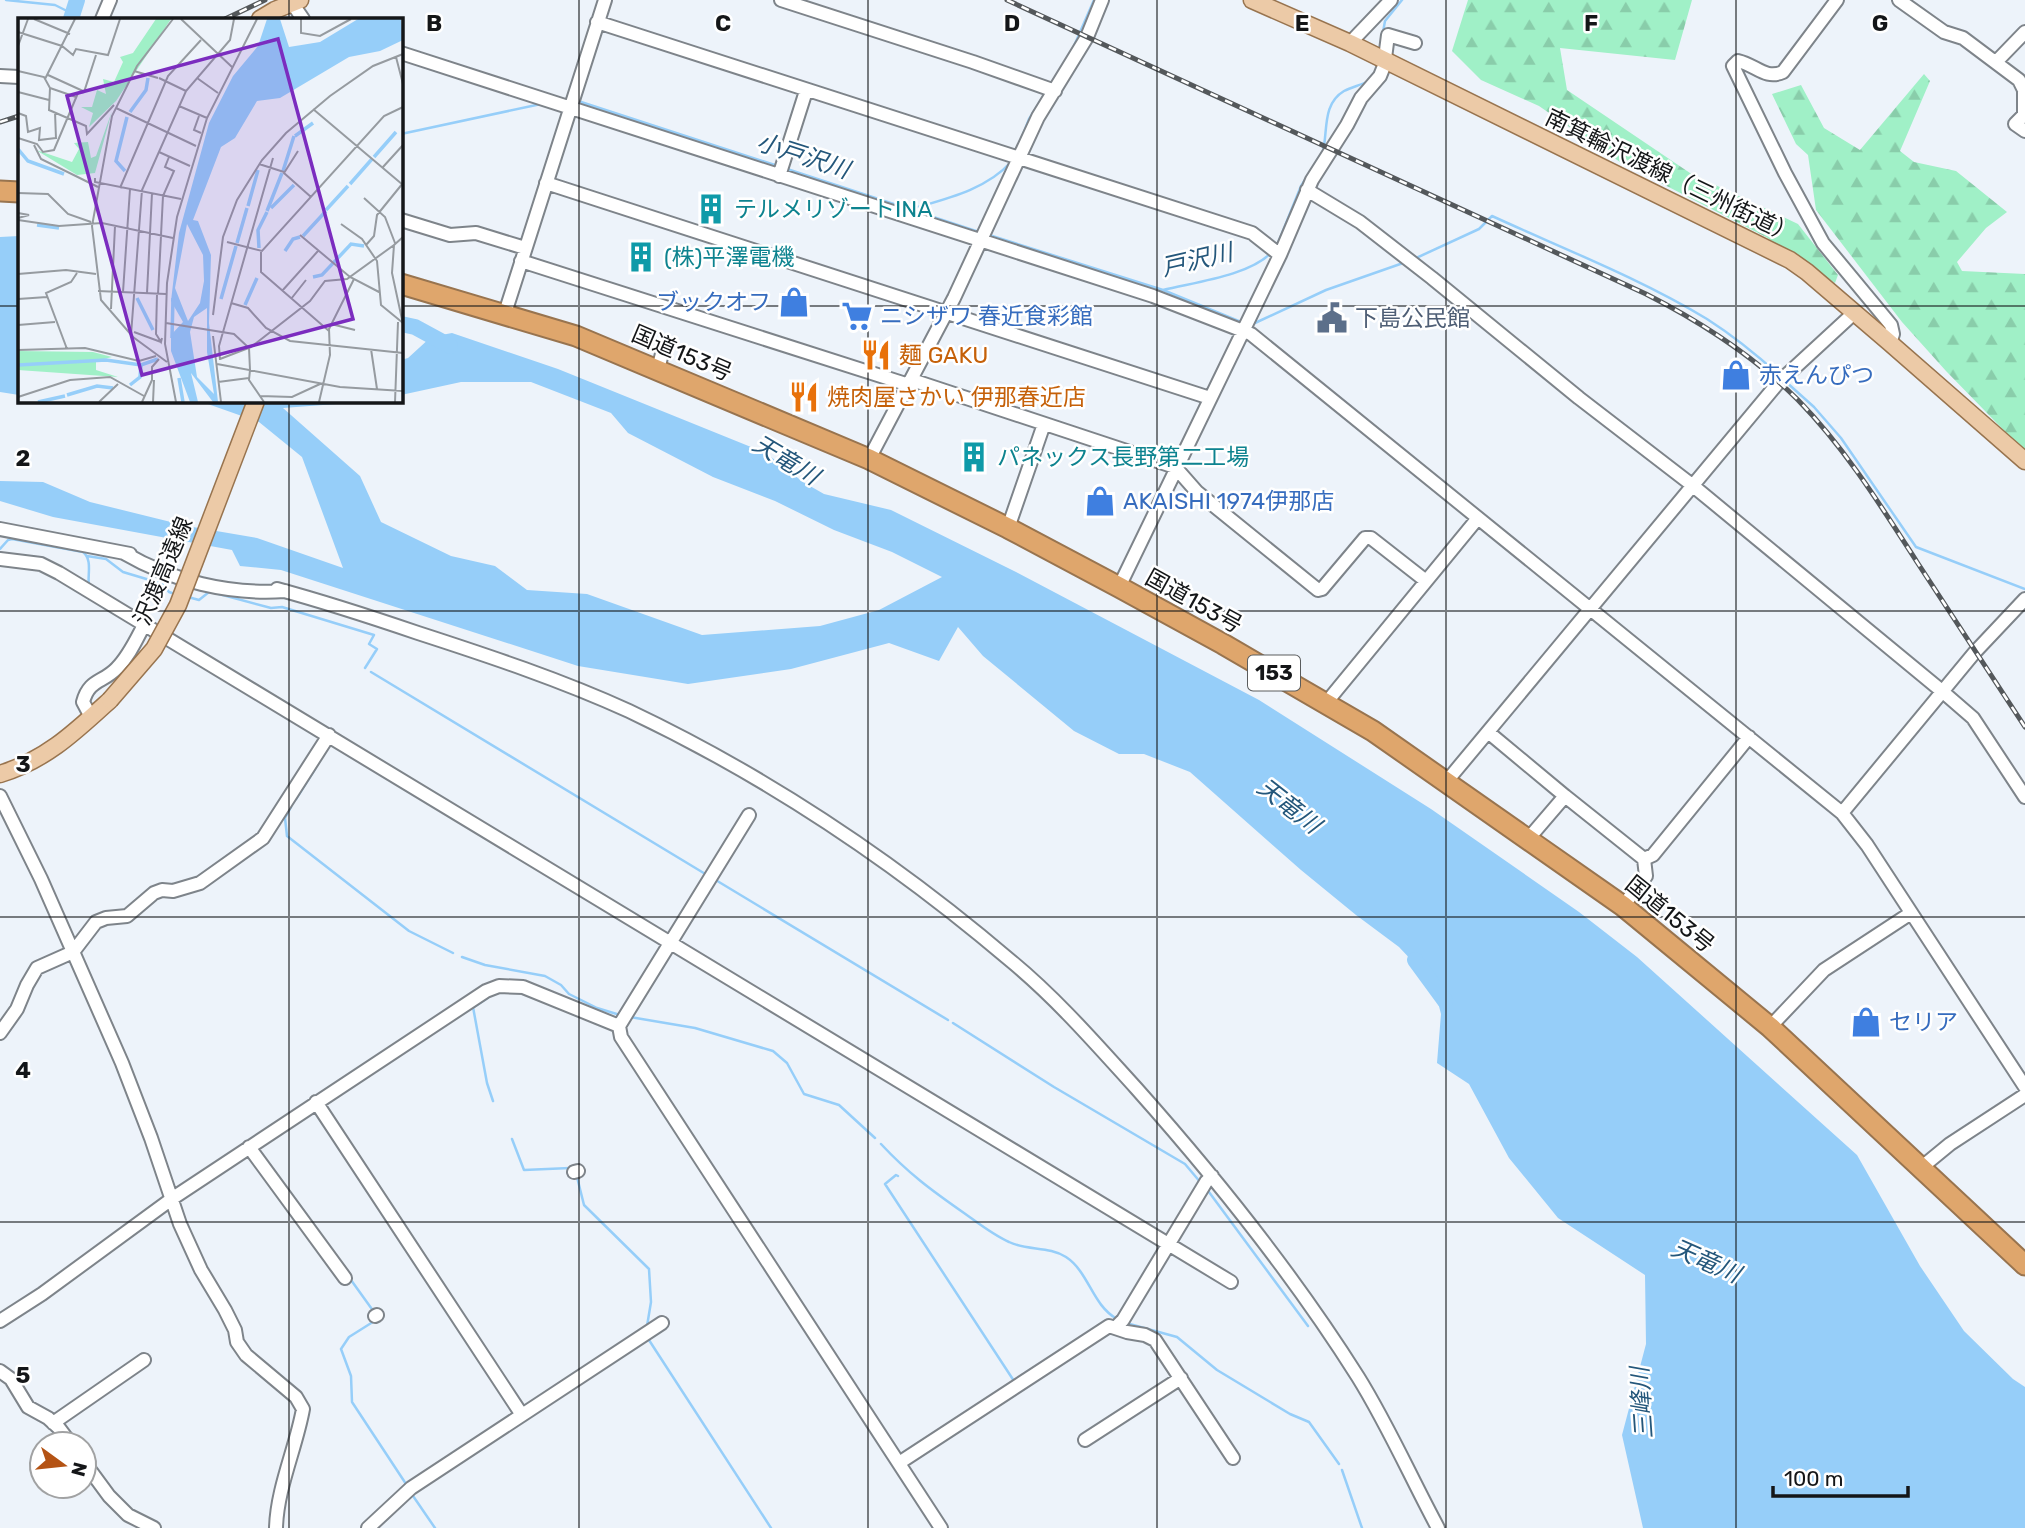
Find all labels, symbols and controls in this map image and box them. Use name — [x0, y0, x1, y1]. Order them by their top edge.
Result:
text: B — [426, 9, 442, 37]
text: C — [715, 9, 731, 37]
text: D — [1004, 9, 1020, 37]
text: E — [1295, 9, 1309, 37]
text: F — [1584, 9, 1598, 37]
text: G — [1872, 9, 1888, 37]
inset map — [18, 18, 402, 402]
street label: 南箕輪沢渡線（三州街道） — [1541, 103, 1801, 249]
water label: 小戸沢川 — [753, 128, 856, 185]
building icon: テルメリゾートINA — [694, 192, 728, 226]
place label: テルメリゾートINA — [734, 195, 933, 223]
water label: 戸沢川 — [1159, 238, 1238, 282]
building icon: (株)平澤電機 — [624, 240, 658, 274]
place label: (株)平澤電機 — [664, 243, 795, 271]
shop icon: ブックオフ — [777, 285, 811, 319]
place label: ブックオフ — [656, 288, 771, 316]
supermarket icon: ニシザワ 春近食彩館 — [840, 299, 874, 333]
public building icon: 下島公民館 — [1315, 301, 1349, 335]
place label: ニシザワ 春近食彩館 — [880, 302, 1093, 330]
place label: 下島公民館 — [1355, 304, 1470, 332]
street label: 国道153号 — [628, 319, 736, 387]
restaurant icon: 麺 GAKU — [859, 338, 893, 372]
place label: 麺 GAKU — [899, 341, 988, 369]
shop icon: 赤えんぴつ — [1719, 358, 1753, 392]
place label: 赤えんぴつ — [1759, 361, 1874, 389]
restaurant icon: 焼肉屋さかい 伊那春近店 — [787, 380, 821, 414]
place label: 焼肉屋さかい 伊那春近店 — [827, 383, 1086, 411]
water label: 天竜川 — [748, 429, 827, 492]
building icon: パネックス長野第二工場 — [957, 440, 991, 474]
place label: パネックス長野第二工場 — [997, 443, 1249, 471]
text: 2 — [16, 444, 30, 472]
shop icon: AKAISHI 1974伊那店 — [1083, 484, 1117, 518]
place label: AKAISHI 1974伊那店 — [1123, 487, 1334, 515]
street label: 沢渡高遠線 — [128, 513, 198, 629]
street label: 国道153号 — [1141, 563, 1247, 639]
road number: 153 — [1248, 656, 1300, 690]
text: 3 — [15, 750, 31, 778]
water label: 天竜川 — [1252, 773, 1328, 841]
street label: 国道153号 — [1620, 870, 1720, 958]
shop icon: セリア — [1849, 1005, 1883, 1039]
place label: セリア — [1889, 1008, 1958, 1036]
text: 4 — [15, 1056, 31, 1084]
water label: 天竜川 — [1667, 1234, 1747, 1290]
text: 5 — [16, 1361, 31, 1389]
water label: 三峰川 — [1625, 1363, 1658, 1440]
north arrow — [28, 1430, 98, 1500]
scale bar — [1773, 1454, 1908, 1498]
text: N — [66, 1460, 92, 1479]
text: 100 m — [1784, 1466, 1843, 1491]

